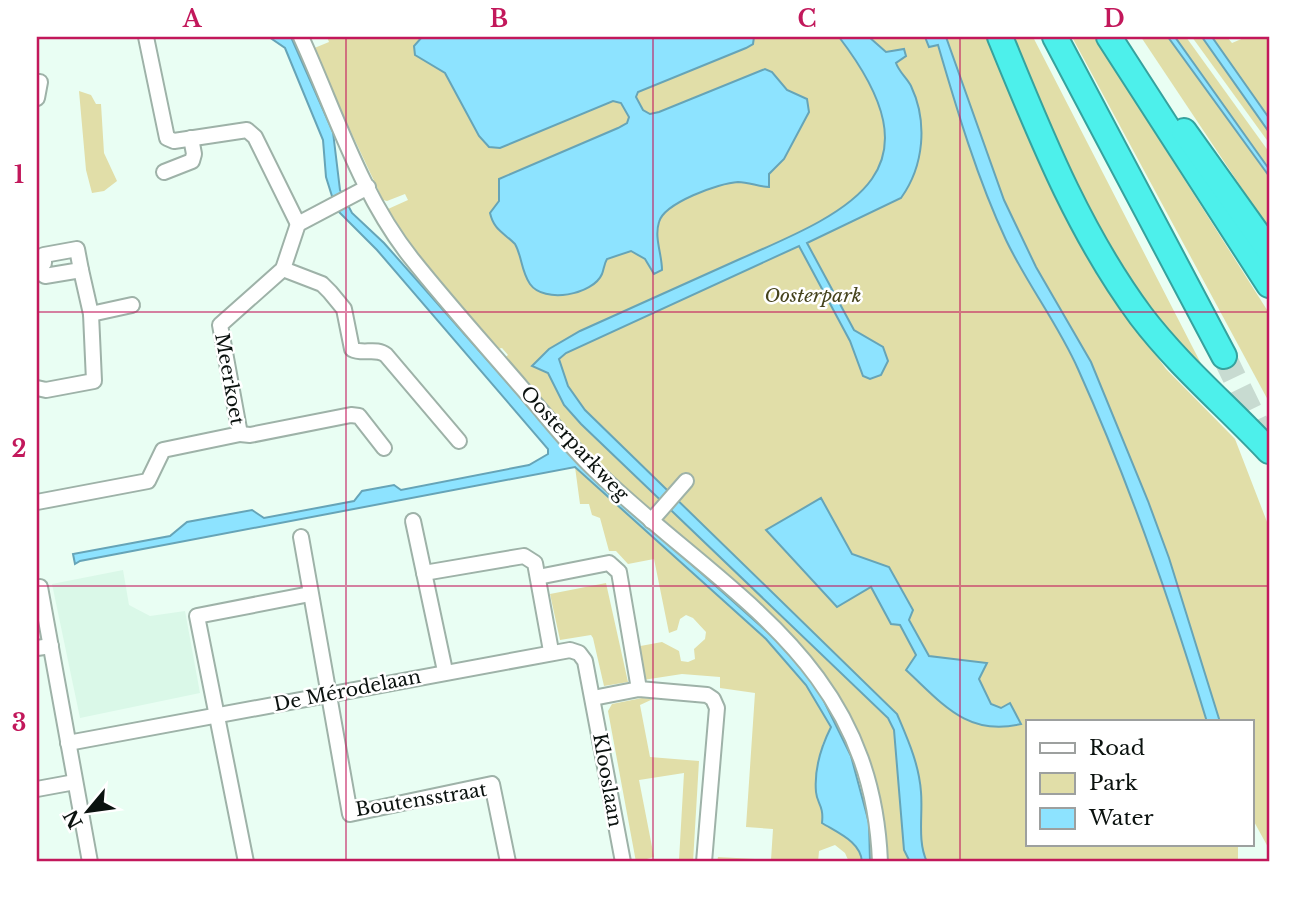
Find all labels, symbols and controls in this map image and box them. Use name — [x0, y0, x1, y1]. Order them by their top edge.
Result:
text: A — [182, 5, 203, 33]
text: B — [490, 5, 508, 33]
text: C — [798, 5, 816, 33]
text: D — [1103, 5, 1125, 33]
text: 1 — [14, 161, 24, 189]
park label: Oosterpark — [764, 284, 862, 307]
street label: Meerkoet — [210, 331, 249, 427]
street label: Oosterparkweg — [516, 381, 634, 506]
text: 2 — [12, 435, 26, 463]
street label: De Mérodelaan — [271, 665, 423, 716]
text: 3 — [12, 709, 26, 737]
legend — [1026, 720, 1254, 846]
street label: Klooslaan — [588, 731, 627, 829]
text: Road — [1089, 735, 1145, 761]
text: Park — [1089, 770, 1138, 796]
north arrow — [52, 776, 122, 846]
street label: Boutensstraat — [354, 778, 489, 821]
text: N — [59, 805, 88, 832]
text: Water — [1088, 805, 1153, 831]

